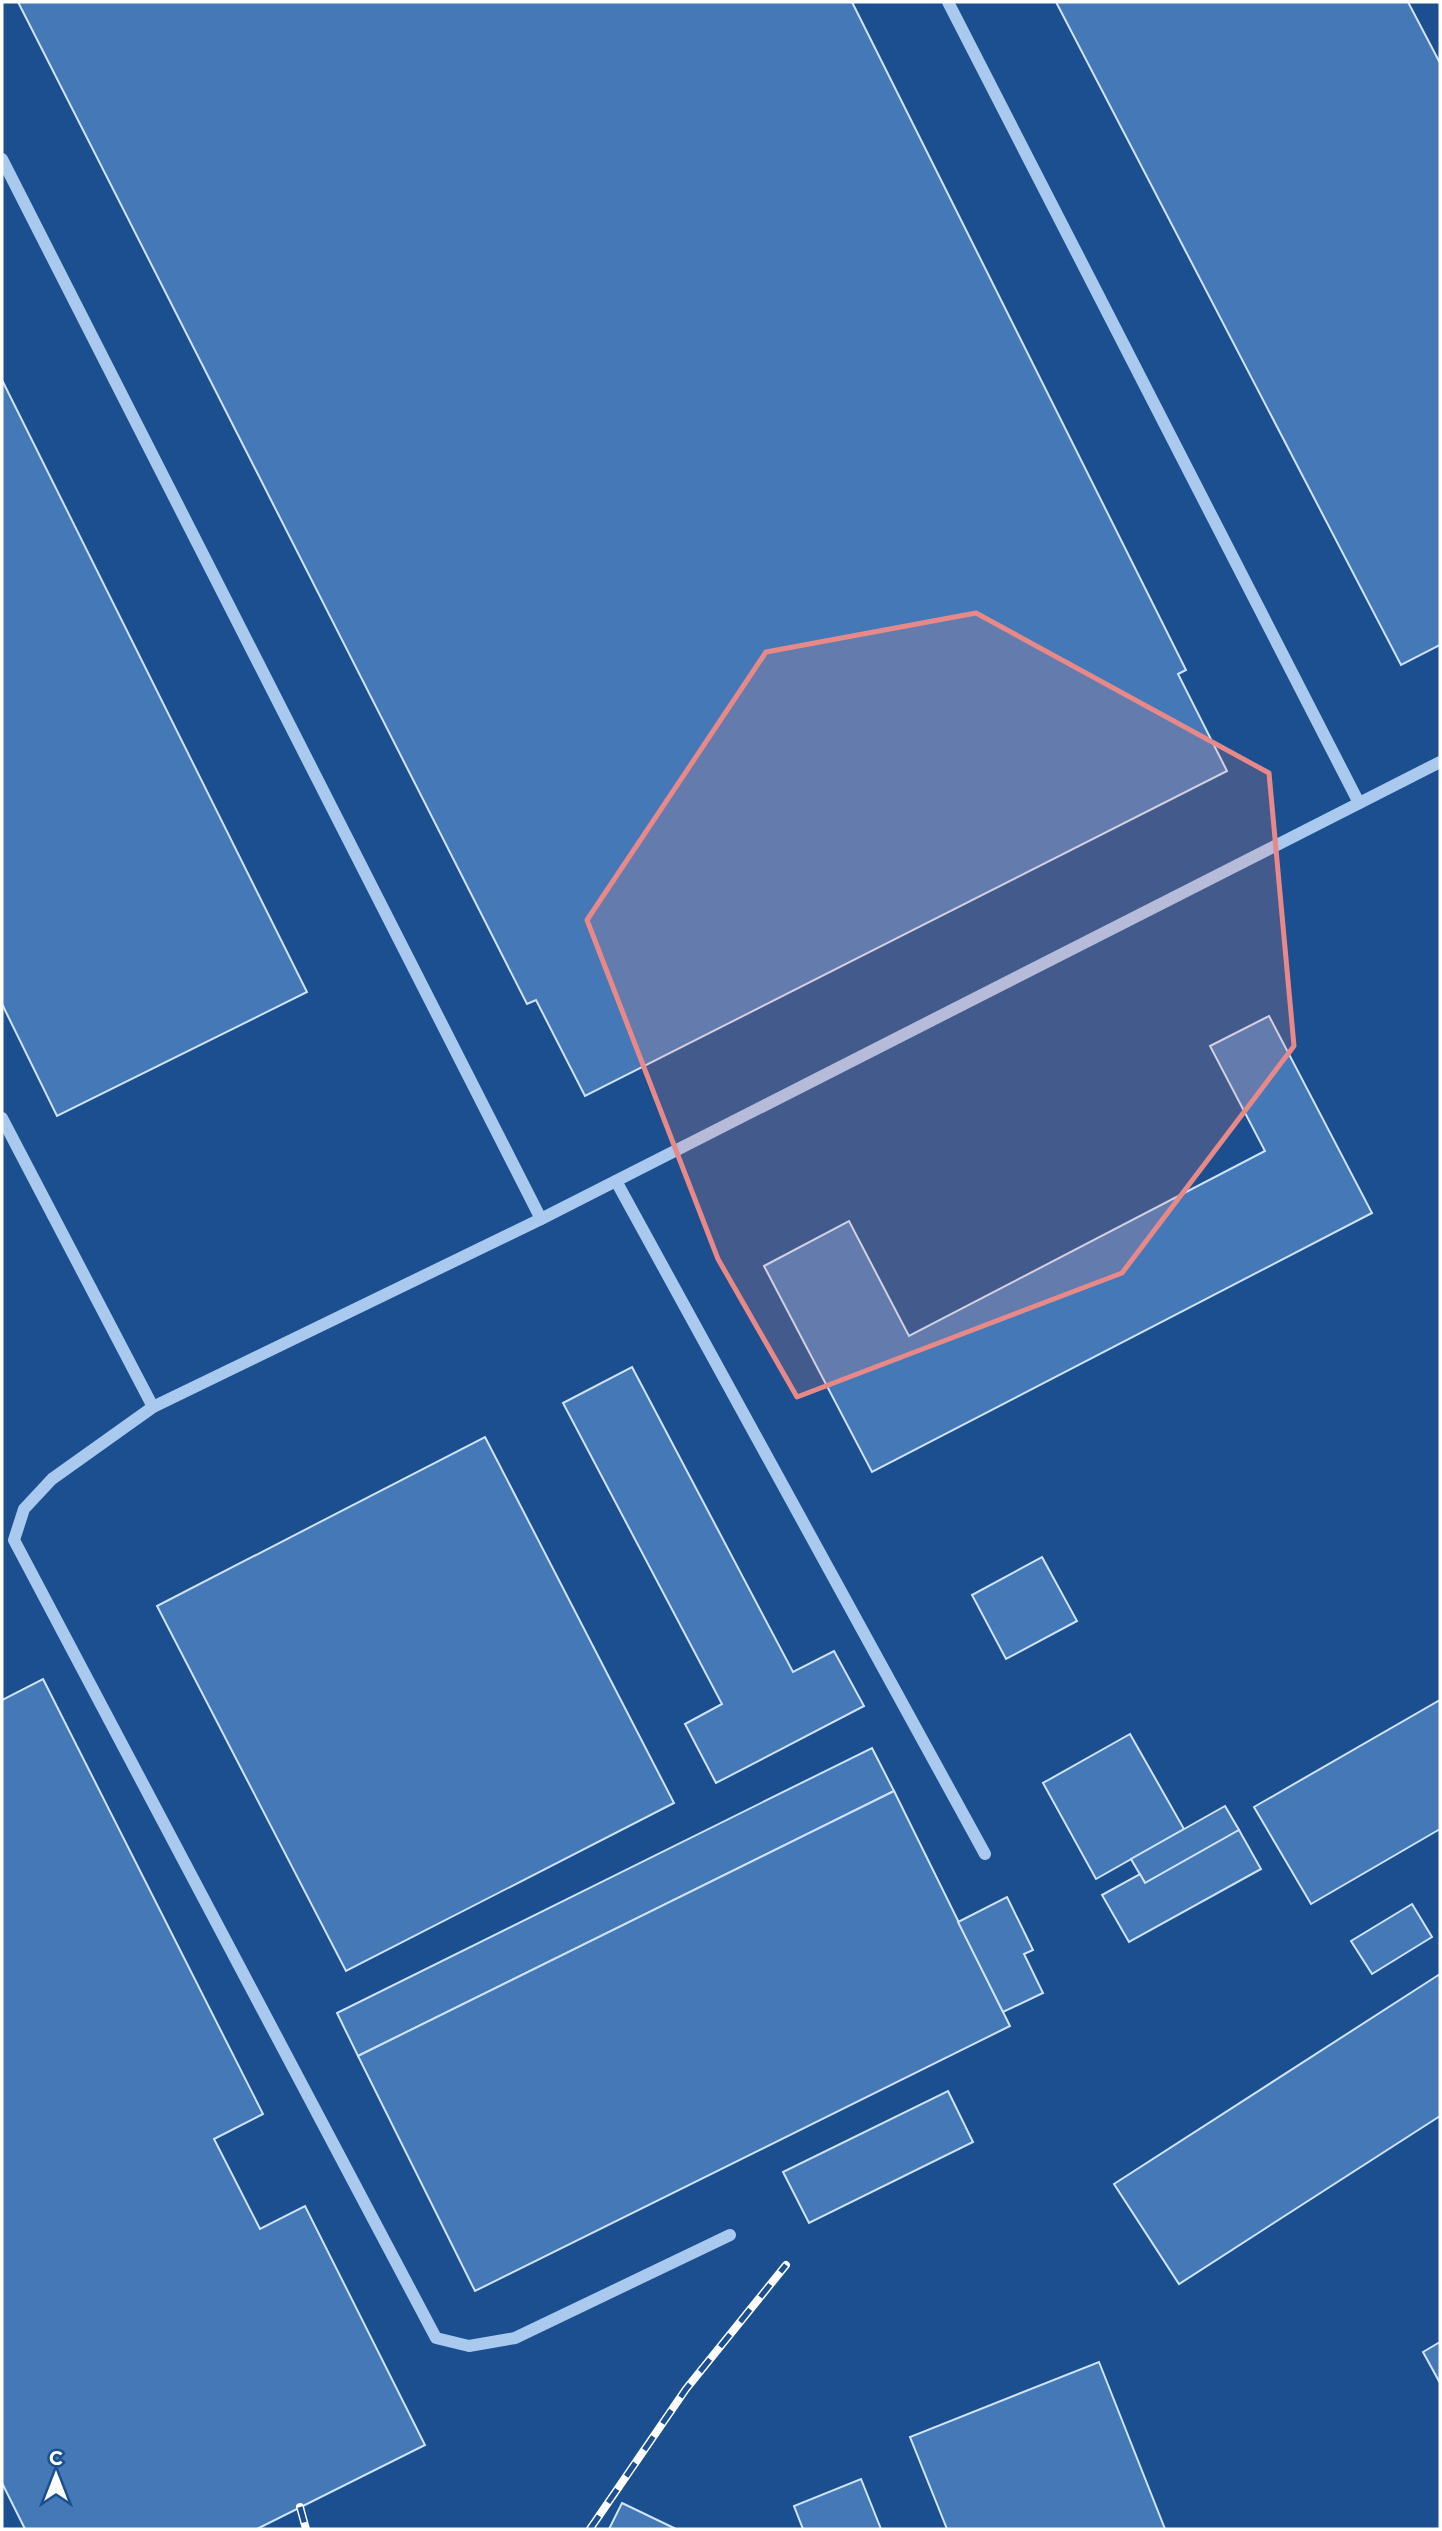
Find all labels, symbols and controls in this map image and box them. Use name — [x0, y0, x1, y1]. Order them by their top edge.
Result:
north arrow — [21, 2440, 91, 2510]
text: С — [49, 2447, 63, 2470]

